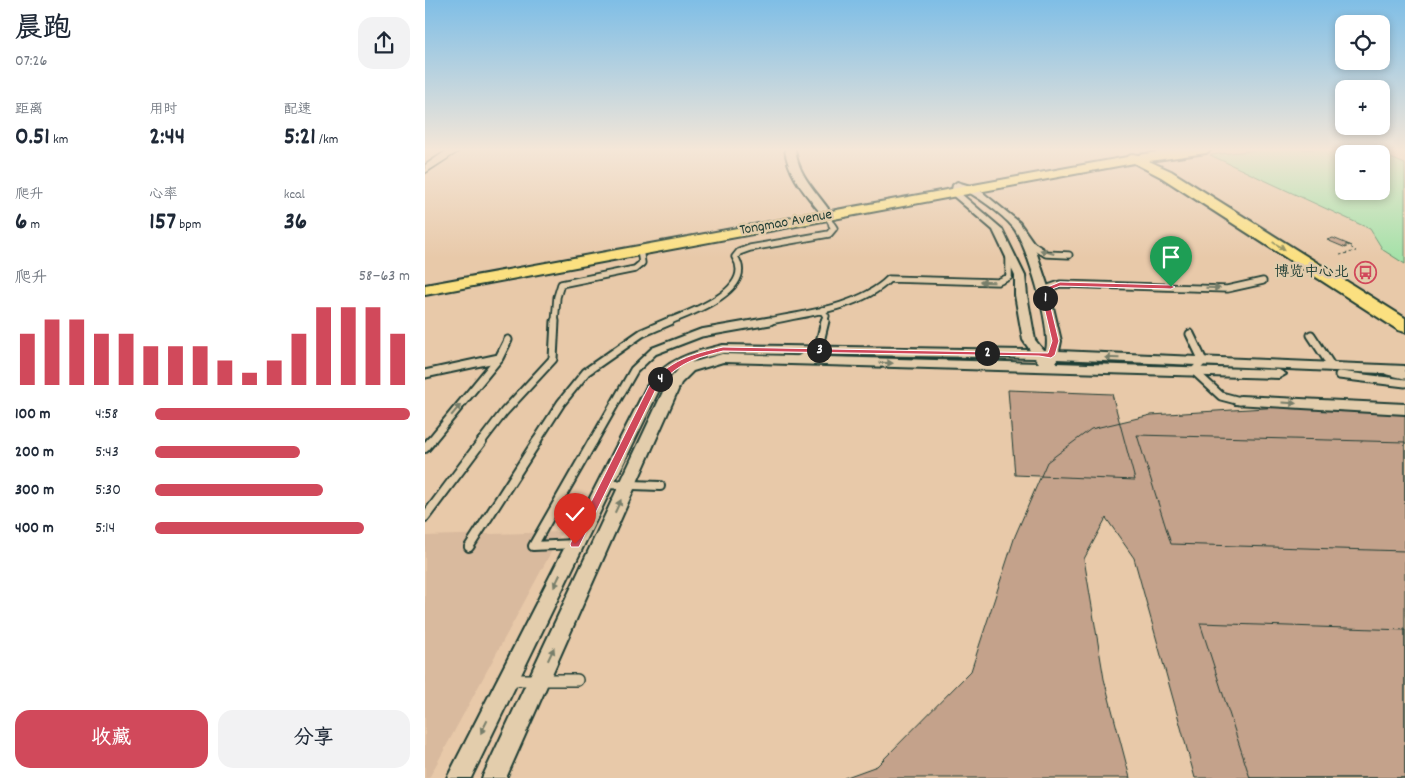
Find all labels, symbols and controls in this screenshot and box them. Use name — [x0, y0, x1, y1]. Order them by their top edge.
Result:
text: 晨跑 — [15, 11, 71, 51]
map controls — [1335, 15, 1390, 200]
button: locate — [1335, 15, 1390, 70]
button: share — [358, 17, 410, 69]
text: 07:26 — [15, 50, 47, 73]
button: + — [1335, 80, 1390, 135]
text: 距离 — [15, 100, 43, 120]
text: 用时 — [149, 100, 177, 120]
text: 配速 — [284, 100, 312, 120]
text: 0.51 — [15, 120, 50, 156]
text: 2:44 — [149, 120, 185, 156]
text: 5:21 — [284, 120, 316, 156]
text: km — [50, 130, 68, 150]
text: /km — [316, 130, 338, 150]
button: − — [1335, 145, 1390, 200]
text: 爬升 — [15, 185, 43, 205]
text: 心率 — [149, 185, 177, 205]
text: kcal — [284, 185, 305, 205]
street label: Tongmao Avenue — [738, 204, 834, 242]
text: 6 — [15, 205, 27, 241]
text: 157 — [149, 205, 176, 241]
text: 36 — [284, 205, 307, 241]
text: m — [27, 215, 40, 235]
text: bpm — [176, 215, 201, 235]
pin — [1150, 236, 1192, 287]
one-way arrow — [1272, 241, 1285, 251]
icon: arrive — [1157, 243, 1185, 271]
one-way arrow — [1039, 247, 1054, 255]
bus stop icon: 博览中心北 — [1353, 261, 1377, 285]
place label: 博览中心北 — [1274, 262, 1349, 284]
text: 58–63 m — [359, 265, 410, 288]
text: 爬升 — [15, 267, 47, 290]
one-way arrow — [979, 277, 995, 285]
one-way arrow — [1206, 284, 1222, 292]
pin: 1 — [1033, 286, 1057, 310]
text: 1 — [1044, 288, 1047, 308]
pin: 3 — [807, 338, 831, 362]
text: 3 — [816, 340, 823, 360]
pin: 2 — [975, 340, 999, 366]
text: 2 — [984, 343, 991, 363]
one-way arrow — [1103, 353, 1119, 361]
one-way arrow — [878, 359, 894, 367]
pin: 4 — [647, 366, 673, 392]
text: 4 — [658, 369, 663, 389]
one-way arrow — [1281, 400, 1297, 408]
text: 100 m — [15, 403, 51, 426]
text: 4:58 — [95, 403, 118, 426]
one-way arrow — [451, 404, 462, 417]
text: 200 m — [15, 441, 54, 464]
text: 5:43 — [95, 441, 119, 464]
text: 300 m — [15, 479, 54, 502]
text: 5:30 — [95, 479, 121, 502]
pin — [554, 493, 596, 544]
one-way arrow — [615, 499, 623, 513]
icon: check — [561, 500, 589, 528]
text: 400 m — [15, 517, 54, 540]
text: 5:14 — [95, 517, 115, 540]
one-way arrow — [552, 574, 560, 588]
one-way arrow — [547, 647, 555, 661]
button: 收藏 — [15, 710, 208, 768]
button: 分享 — [218, 710, 410, 768]
one-way arrow — [480, 719, 488, 734]

